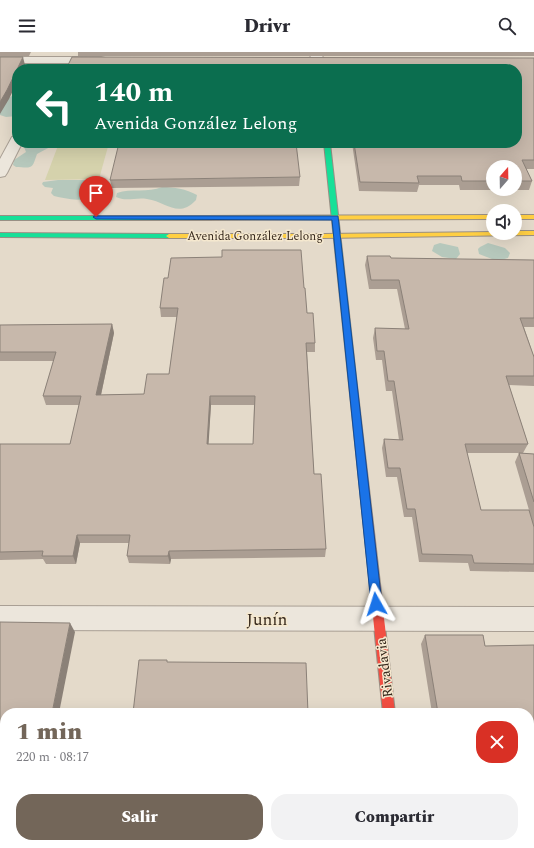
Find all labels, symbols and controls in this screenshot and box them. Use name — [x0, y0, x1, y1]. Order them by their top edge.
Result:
text: Drivr — [244, 13, 290, 40]
icon: menu — [16, 15, 38, 37]
icon: search — [496, 15, 518, 37]
text: 140 m — [94, 71, 173, 114]
icon: left — [28, 80, 80, 132]
text: Avenida González Lelong — [94, 110, 297, 137]
north arrow — [486, 160, 522, 196]
map controls — [486, 160, 522, 240]
pin — [79, 176, 113, 217]
icon: arrive — [85, 182, 107, 204]
button: sound — [486, 204, 522, 240]
street label: Avenida González Lelong — [187, 227, 323, 246]
position arrow — [355, 583, 397, 625]
street label: Junín — [246, 607, 288, 633]
street label: Rivadavia — [370, 637, 399, 699]
text: 1 min — [16, 714, 82, 750]
button: close — [476, 721, 518, 763]
text: 220 m · 08:17 — [16, 747, 89, 767]
button: Salir — [16, 794, 263, 840]
button: Compartir — [271, 794, 518, 840]

